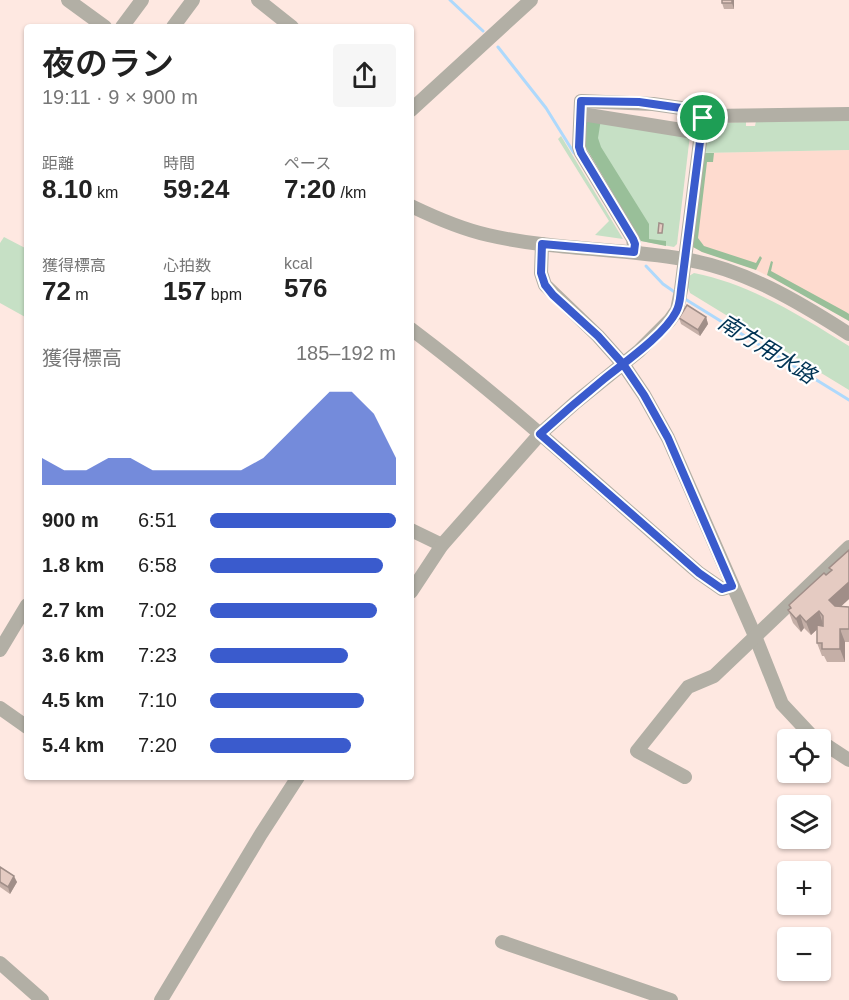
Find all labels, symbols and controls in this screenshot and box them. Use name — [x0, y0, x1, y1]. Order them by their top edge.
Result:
button: share — [333, 44, 396, 107]
text: 夜のラン — [42, 45, 174, 82]
text: 19:11 · 9 × 900 m — [42, 86, 198, 108]
pin — [677, 92, 728, 143]
icon: arrive — [686, 101, 719, 134]
text: 距離 — [42, 155, 74, 172]
text: 時間 — [163, 155, 195, 172]
text: ペース — [284, 155, 331, 172]
text: 8.10 — [42, 174, 93, 204]
text: 59:24 — [163, 174, 230, 204]
text: 7:20 — [284, 174, 336, 204]
text: km — [93, 184, 118, 201]
text: /km — [336, 184, 366, 201]
text: kcal — [284, 255, 312, 272]
text: 獲得標高 — [42, 257, 106, 274]
text: 心拍数 — [163, 257, 211, 274]
text: 576 — [284, 273, 327, 303]
text: 72 — [42, 276, 71, 306]
text: 157 — [163, 276, 206, 306]
text: m — [71, 286, 89, 303]
text: bpm — [206, 286, 242, 303]
water label: 南方用水路 — [714, 309, 822, 390]
text: 185–192 m — [296, 342, 396, 364]
text: 獲得標高 — [42, 347, 122, 369]
text: 900 m — [42, 509, 99, 531]
text: 6:51 — [138, 509, 177, 531]
text: 1.8 km — [42, 554, 104, 576]
text: 6:58 — [138, 554, 177, 576]
text: 2.7 km — [42, 599, 104, 621]
text: 7:02 — [138, 599, 177, 621]
text: 3.6 km — [42, 644, 104, 666]
text: 7:23 — [138, 644, 177, 666]
text: 4.5 km — [42, 689, 104, 711]
text: 7:10 — [138, 689, 177, 711]
map controls — [777, 729, 831, 981]
button: locate — [777, 729, 831, 783]
text: 5.4 km — [42, 734, 104, 756]
text: 7:20 — [138, 734, 177, 756]
button: layers — [777, 795, 831, 849]
button: + — [777, 861, 831, 915]
button: − — [777, 927, 831, 981]

